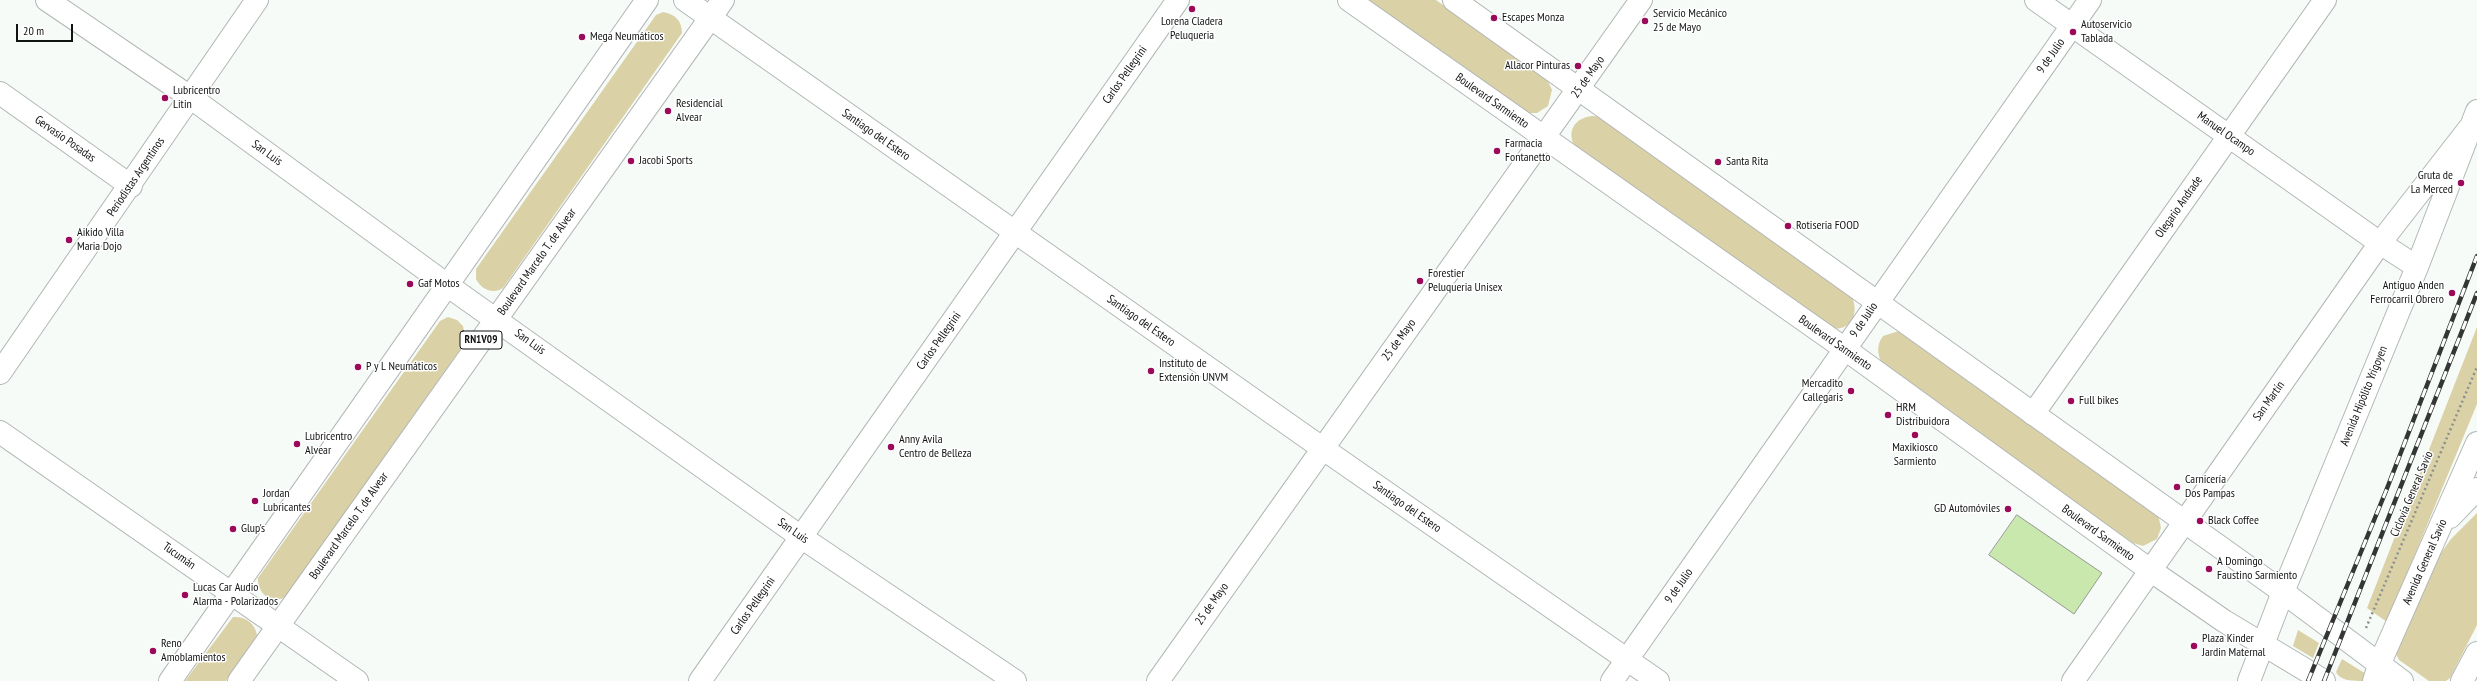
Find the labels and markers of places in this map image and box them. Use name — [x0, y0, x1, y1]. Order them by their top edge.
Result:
marker: Lorena Cladera Peluqueria — [1187, 4, 1197, 14]
place label: Servicio Mecánico 25 de Mayo — [1653, 7, 1727, 35]
place label: Escapes Monza — [1502, 11, 1564, 25]
marker: Escapes Monza — [1489, 13, 1499, 23]
place label: Lorena Cladera Peluqueria — [1161, 15, 1223, 43]
marker: Servicio Mecánico 25 de Mayo — [1640, 16, 1650, 26]
place label: Autoservicio Tablada — [2081, 18, 2132, 46]
marker: Autoservicio Tablada — [2068, 27, 2078, 37]
place label: Mega Neumáticos — [590, 30, 663, 44]
marker: Mega Neumáticos — [577, 32, 587, 42]
place label: Allacor Pinturas — [1505, 59, 1570, 73]
marker: Allacor Pinturas — [1573, 61, 1583, 71]
place label: Lubricentro Litin — [173, 84, 220, 112]
marker: Lubricentro Litin — [160, 93, 170, 103]
place label: Residencial Alvear — [676, 97, 723, 125]
marker: Residencial Alvear — [663, 106, 673, 116]
place label: Farmacia Fontanetto — [1505, 137, 1550, 165]
marker: Farmacia Fontanetto — [1492, 146, 1502, 156]
place label: Jacobi Sports — [639, 154, 693, 168]
place label: Santa Rita — [1726, 155, 1768, 169]
marker: Jacobi Sports — [626, 156, 636, 166]
marker: Santa Rita — [1713, 157, 1723, 167]
place label: Gruta de La Merced — [2411, 169, 2453, 197]
marker: Gruta de La Merced — [2456, 178, 2466, 188]
place label: Rotiseria FOOD — [1796, 219, 1859, 233]
marker: Rotiseria FOOD — [1783, 221, 1793, 231]
place label: Aikido Villa Maria Dojo — [77, 226, 124, 254]
marker: Aikido Villa Maria Dojo — [64, 235, 74, 245]
place label: Forestier Peluqueria Unisex — [1428, 267, 1502, 295]
marker: Forestier Peluqueria Unisex — [1415, 276, 1425, 286]
place label: Gaf Motos — [418, 277, 460, 291]
marker: Gaf Motos — [405, 279, 415, 289]
place label: Antiguo Anden Ferrocarril Obrero — [2370, 279, 2444, 307]
marker: Antiguo Anden Ferrocarril Obrero — [2447, 288, 2457, 298]
place label: Instituto de Extensión UNVM — [1159, 357, 1228, 385]
place label: P y L Neumáticos — [366, 360, 437, 374]
marker: P y L Neumáticos — [353, 362, 363, 372]
marker: Instituto de Extensión UNVM — [1146, 366, 1156, 376]
place label: Mercadito Callegaris — [1802, 377, 1843, 405]
marker: Mercadito Callegaris — [1846, 386, 1856, 396]
place label: Full bikes — [2079, 394, 2119, 408]
marker: Full bikes — [2066, 396, 2076, 406]
place label: HRM Distribuidora — [1896, 401, 1950, 429]
marker: HRM Distribuidora — [1883, 410, 1893, 420]
place label: Lubricentro Alvear — [305, 430, 352, 458]
marker: Maxikiosco Sarmiento — [1910, 430, 1920, 440]
place label: Anny Avila Centro de Belleza — [899, 433, 972, 461]
marker: Lubricentro Alvear — [292, 439, 302, 449]
place label: Maxikiosco Sarmiento — [1892, 441, 1938, 469]
marker: Anny Avila Centro de Belleza — [886, 442, 896, 452]
place label: Carnicería Dos Pampas — [2185, 473, 2235, 501]
marker: Carnicería Dos Pampas — [2172, 482, 2182, 492]
place label: Jordan Lubricantes — [263, 487, 311, 515]
marker: Jordan Lubricantes — [250, 496, 260, 506]
place label: GD Automóviles — [1934, 502, 2000, 516]
marker: GD Automóviles — [2003, 504, 2013, 514]
place label: Black Coffee — [2208, 514, 2259, 528]
marker: Black Coffee — [2195, 516, 2205, 526]
place label: Glup's — [241, 522, 265, 536]
marker: Glup's — [228, 524, 238, 534]
place label: A Domingo Faustino Sarmiento — [2217, 555, 2297, 583]
marker: A Domingo Faustino Sarmiento — [2204, 564, 2214, 574]
place label: Lucas Car Audio Alarma - Polarizados — [193, 581, 278, 609]
marker: Lucas Car Audio Alarma - Polarizados — [180, 590, 190, 600]
place label: Plaza Kinder Jardin Maternal — [2202, 632, 2265, 660]
place label: Reno Amoblamientos — [161, 637, 226, 665]
marker: Plaza Kinder Jardin Maternal — [2189, 641, 2199, 651]
marker: Reno Amoblamientos — [148, 646, 158, 656]

